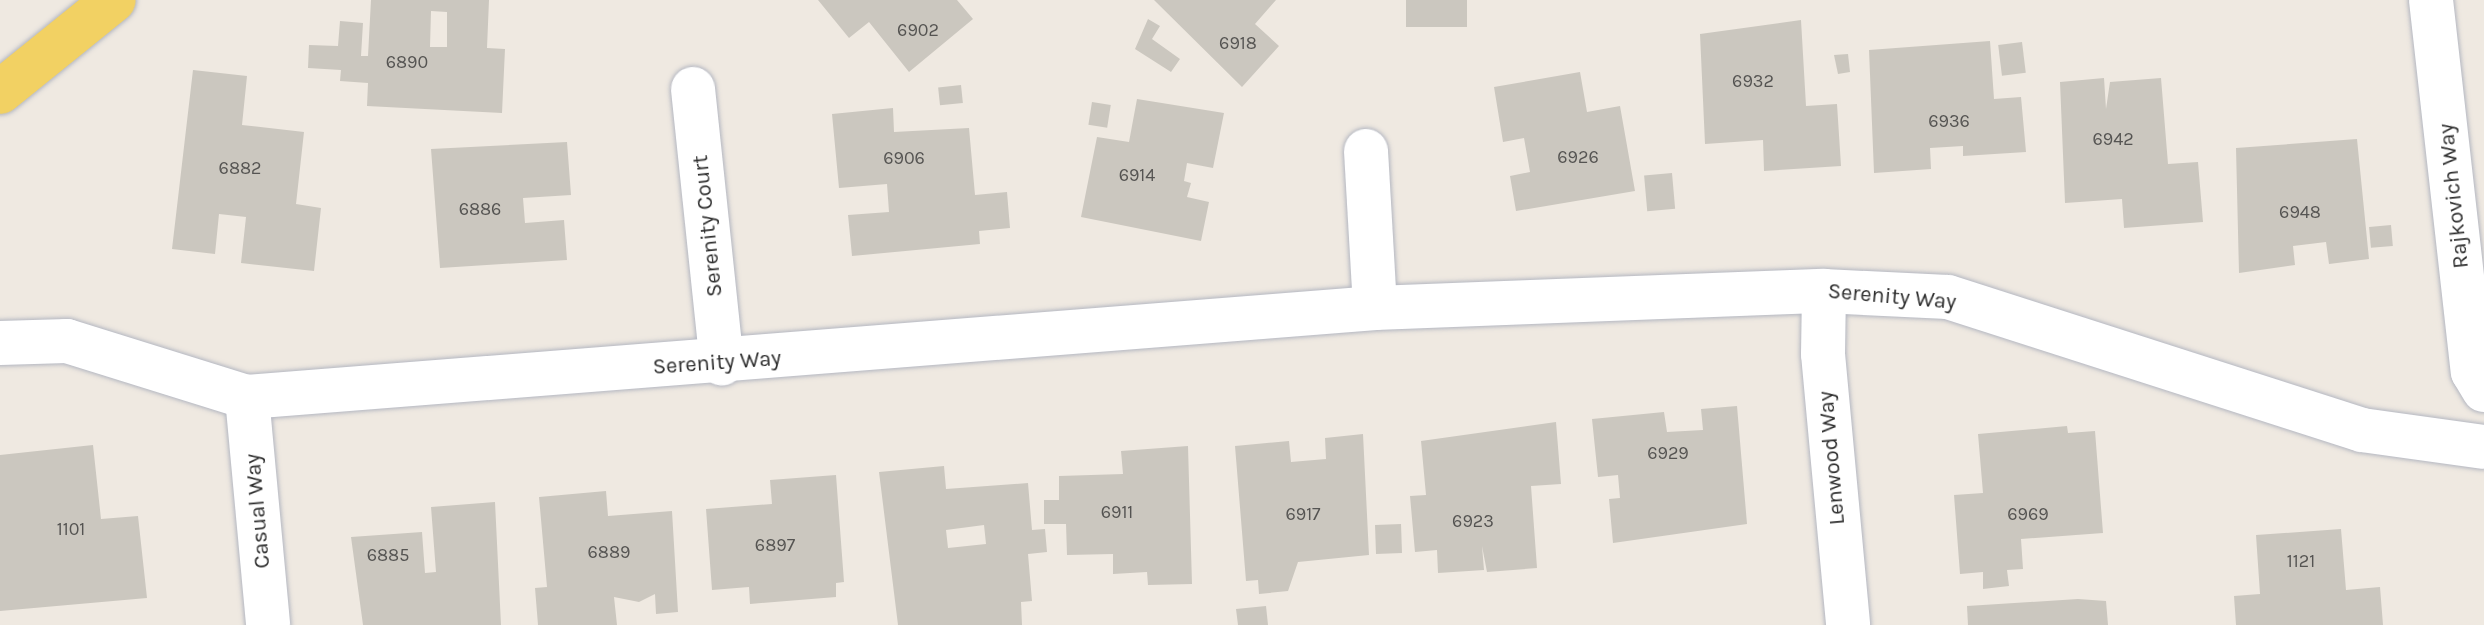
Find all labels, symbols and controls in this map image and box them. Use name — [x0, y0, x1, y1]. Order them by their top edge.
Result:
house number: 6902 — [897, 19, 939, 41]
house number: 6918 — [1219, 32, 1257, 54]
house number: 6890 — [386, 51, 428, 73]
house number: 6932 — [1732, 70, 1774, 92]
house number: 6936 — [1928, 110, 1970, 132]
street label: Rajkovich Way — [2433, 122, 2475, 270]
house number: 6942 — [2092, 128, 2134, 150]
house number: 6926 — [1557, 146, 1599, 168]
house number: 6906 — [883, 147, 925, 169]
street label: Serenity Court — [687, 154, 729, 298]
house number: 6882 — [219, 157, 261, 179]
house number: 6914 — [1119, 164, 1155, 186]
house number: 6886 — [459, 198, 501, 220]
house number: 6948 — [2279, 201, 2321, 223]
street label: Serenity Way — [1827, 278, 1957, 316]
street label: Serenity Way — [652, 345, 782, 381]
street label: Lenwood Way — [1813, 390, 1851, 526]
house number: 6929 — [1647, 442, 1689, 464]
street label: Casual Way — [240, 452, 276, 570]
house number: 6911 — [1101, 501, 1133, 523]
house number: 6917 — [1285, 503, 1321, 525]
house number: 6969 — [2007, 503, 2049, 525]
house number: 6923 — [1452, 510, 1494, 532]
house number: 1101 — [57, 518, 85, 540]
house number: 6897 — [755, 534, 795, 556]
house number: 6889 — [588, 541, 630, 563]
house number: 6885 — [367, 544, 409, 566]
house number: 1121 — [2287, 550, 2315, 572]

